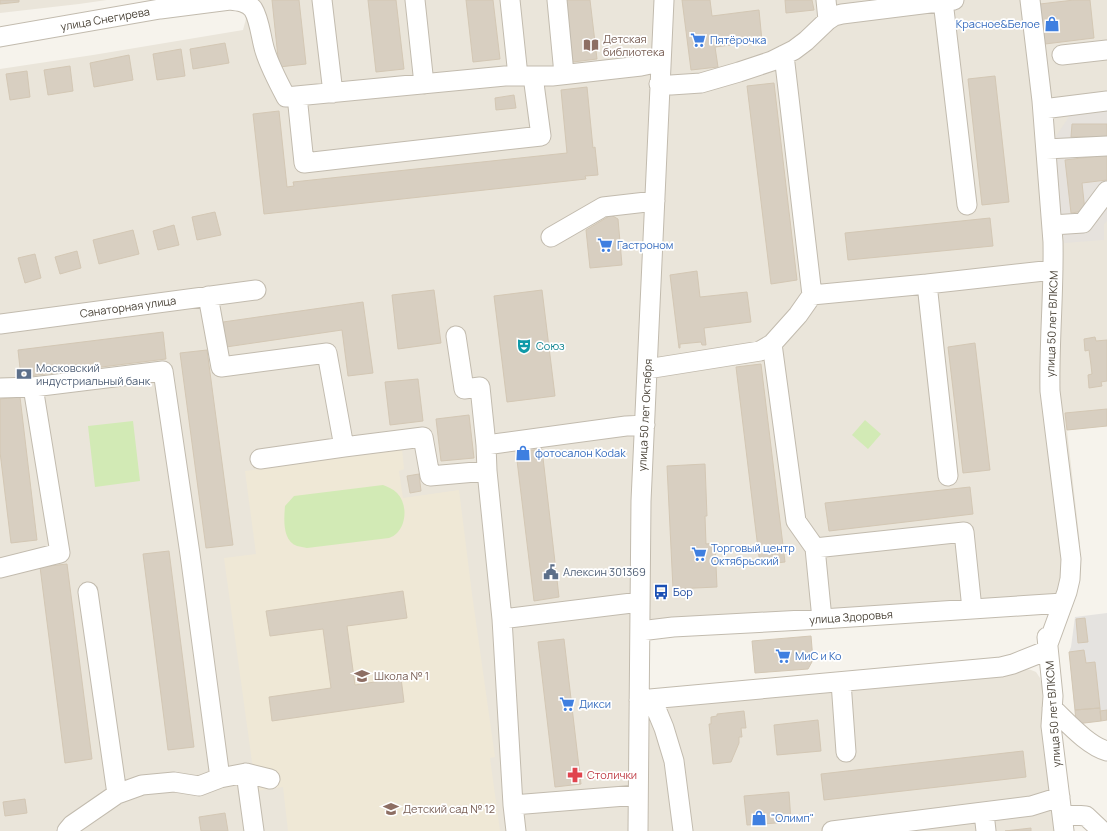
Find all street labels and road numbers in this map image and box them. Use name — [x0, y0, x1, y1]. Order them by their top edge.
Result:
street label: улица Снегирева — [59, 3, 151, 34]
street label: улица 50 лет ВЛКСМ — [1042, 270, 1061, 378]
street label: Санаторная улица — [79, 292, 177, 321]
street label: улица 50 лет Октября — [634, 358, 655, 472]
street label: улица Здоровья — [809, 606, 893, 627]
street label: улица 50 лет ВЛКСМ — [1041, 660, 1064, 768]

